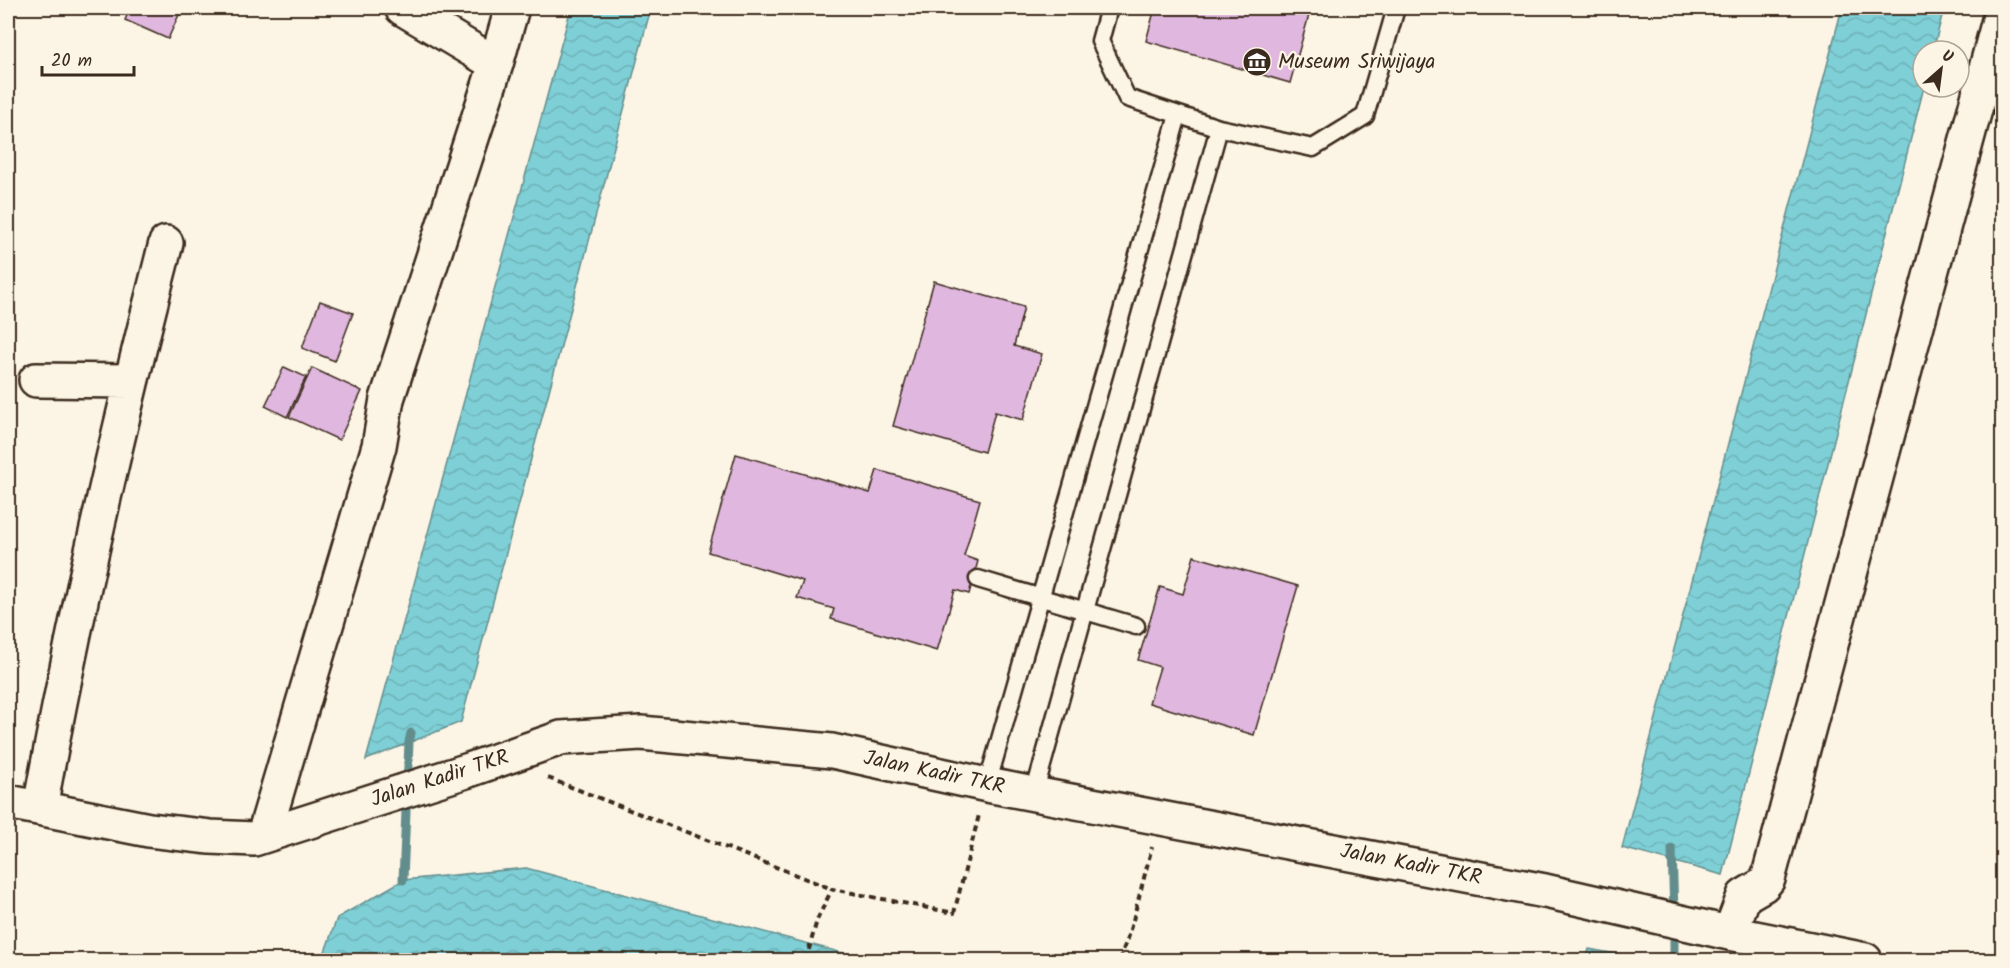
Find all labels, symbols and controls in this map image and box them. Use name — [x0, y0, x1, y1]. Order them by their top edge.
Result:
scale bar — [42, 39, 134, 77]
north arrow — [1911, 39, 1971, 99]
text: U — [1937, 44, 1958, 71]
museum icon: Museum Sriwijaya — [1241, 46, 1273, 78]
place label: Museum Sriwijaya — [1278, 46, 1435, 79]
text: 20 m — [51, 47, 92, 76]
street label: Jalan Kadir TKR — [367, 741, 513, 817]
street label: Jalan Kadir TKR — [860, 742, 1008, 804]
street label: Jalan Kadir TKR — [1338, 835, 1484, 895]

